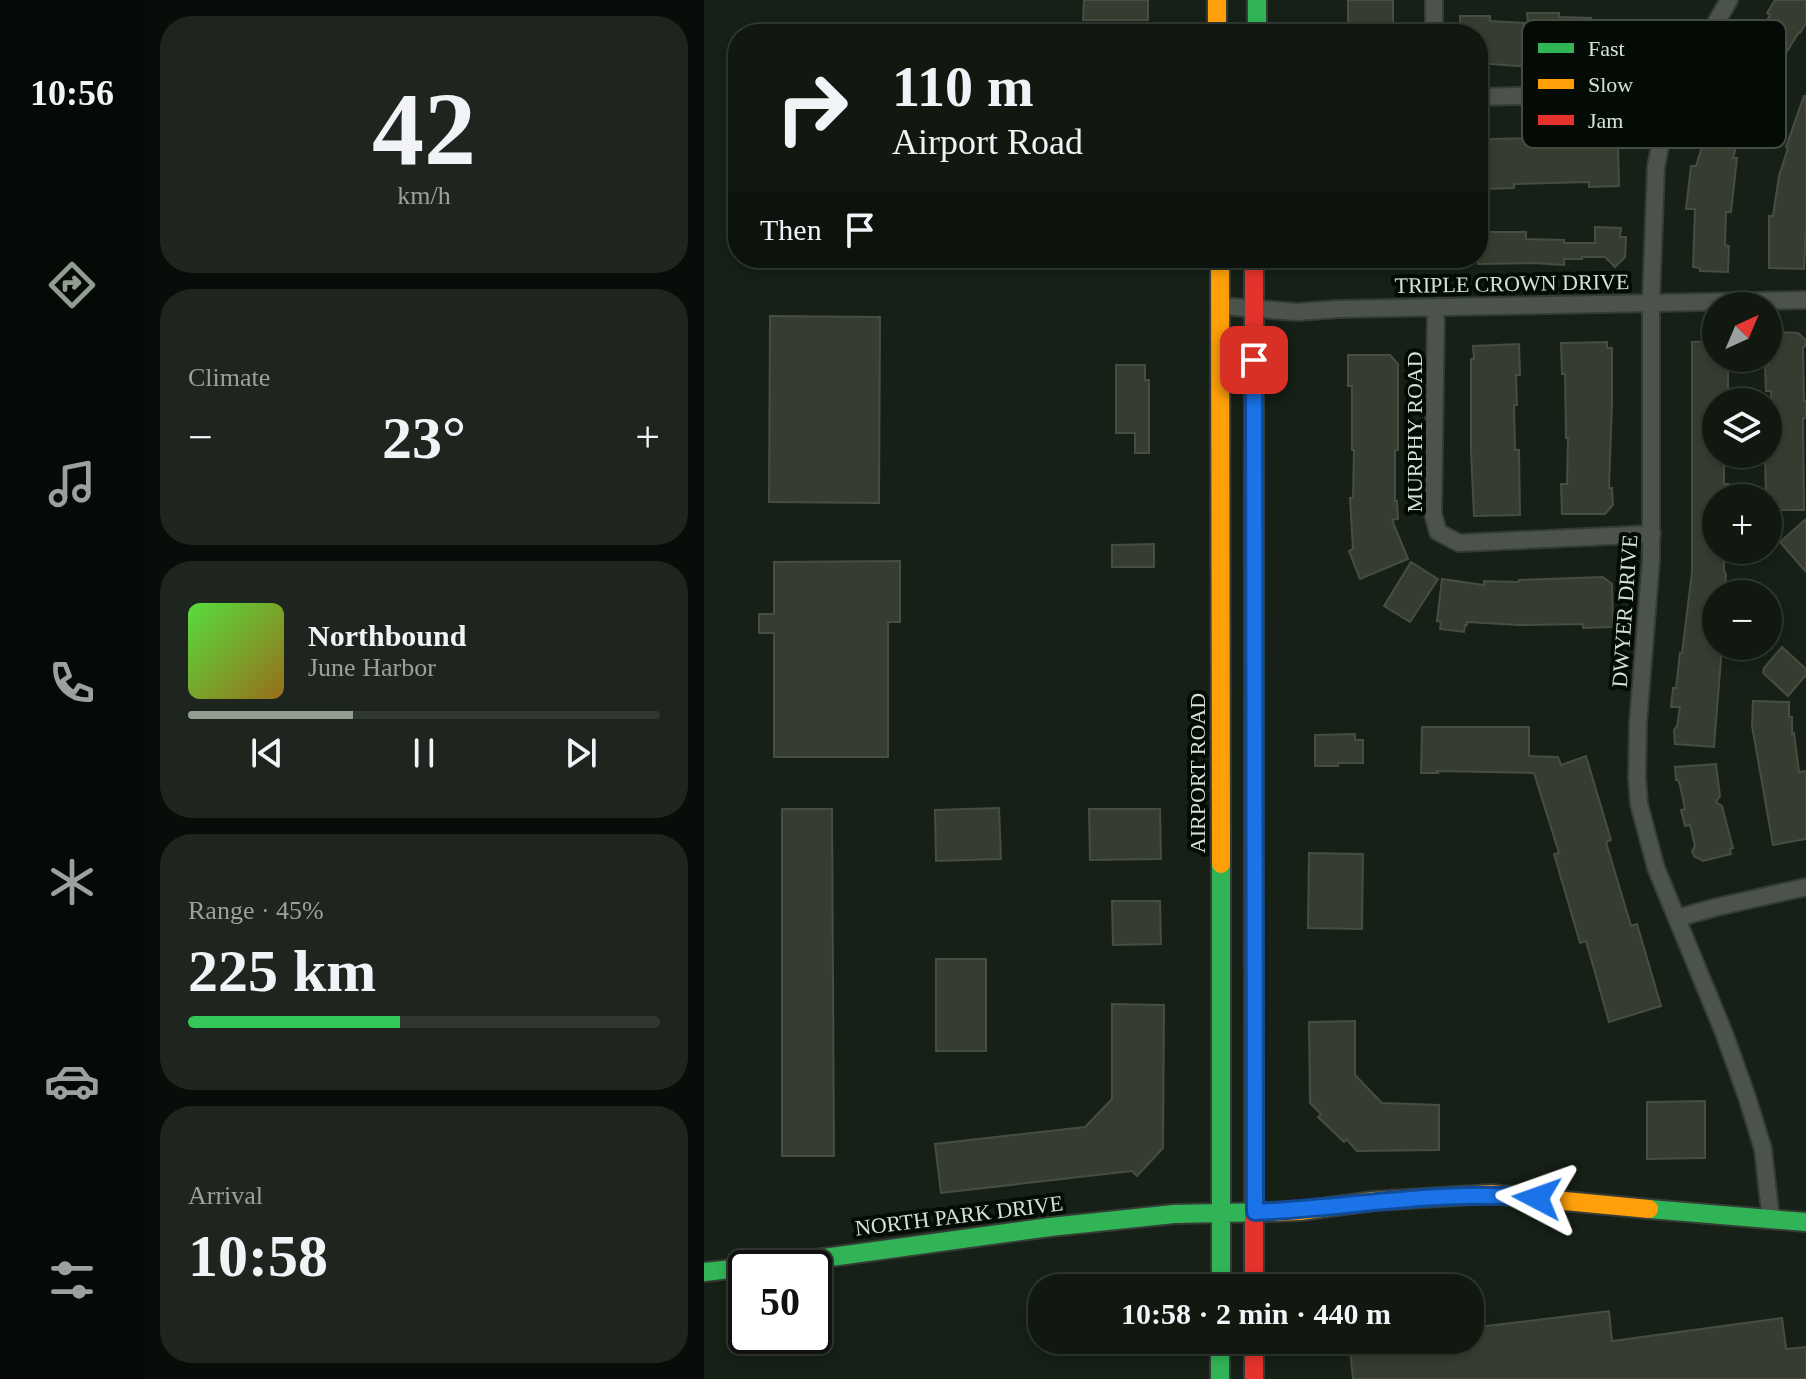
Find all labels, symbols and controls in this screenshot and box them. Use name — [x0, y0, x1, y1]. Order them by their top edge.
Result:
legend — [1522, 20, 1786, 148]
text: Fast — [1588, 36, 1625, 61]
icon: right — [760, 56, 864, 160]
text: 110 m — [892, 56, 1034, 118]
text: 42 — [372, 71, 476, 186]
text: Slow — [1588, 72, 1633, 97]
text: 10:56 — [30, 73, 114, 113]
text: Jam — [1588, 108, 1623, 133]
text: Airport Road — [892, 122, 1083, 162]
text: km/h — [397, 181, 451, 210]
icon: arrive — [838, 208, 882, 252]
text: Then — [760, 213, 822, 246]
icon: directions — [44, 257, 100, 313]
street label: TRIPLE CROWN DRIVE — [1394, 269, 1630, 298]
north arrow — [1702, 292, 1782, 372]
map controls — [1702, 292, 1782, 660]
pin — [1220, 326, 1288, 394]
icon: arrive — [1232, 338, 1276, 382]
street label: MURPHY ROAD — [1402, 351, 1427, 513]
text: Climate — [188, 363, 270, 392]
button: layers — [1702, 388, 1782, 468]
text: 23° — [382, 405, 466, 471]
text: − — [188, 413, 213, 462]
text: + — [635, 413, 660, 462]
icon: music — [44, 456, 100, 512]
button: + — [1702, 484, 1782, 564]
street label: DWYER DRIVE — [1607, 534, 1642, 688]
button: − — [1702, 580, 1782, 660]
text: Northbound — [308, 619, 466, 652]
text: June Harbor — [308, 653, 436, 682]
icon: phone — [44, 655, 100, 711]
street label: AIRPORT ROAD — [1185, 693, 1210, 853]
icon: previous — [245, 731, 289, 775]
icon: pause — [402, 731, 446, 775]
icon: next — [559, 731, 603, 775]
icon: climate — [44, 854, 100, 910]
text: Range · 45% — [188, 896, 324, 925]
text: 225 km — [188, 938, 376, 1004]
icon: car — [44, 1053, 100, 1109]
position arrow — [1495, 1156, 1579, 1240]
text: Arrival — [188, 1181, 263, 1210]
street label: NORTH PARK DRIVE — [854, 1190, 1064, 1241]
text: 10:58 — [188, 1223, 328, 1289]
speed limit sign: 50 — [728, 1250, 832, 1354]
icon: filters — [44, 1252, 100, 1308]
text: 10:58 · 2 min · 440 m — [1121, 1297, 1391, 1330]

